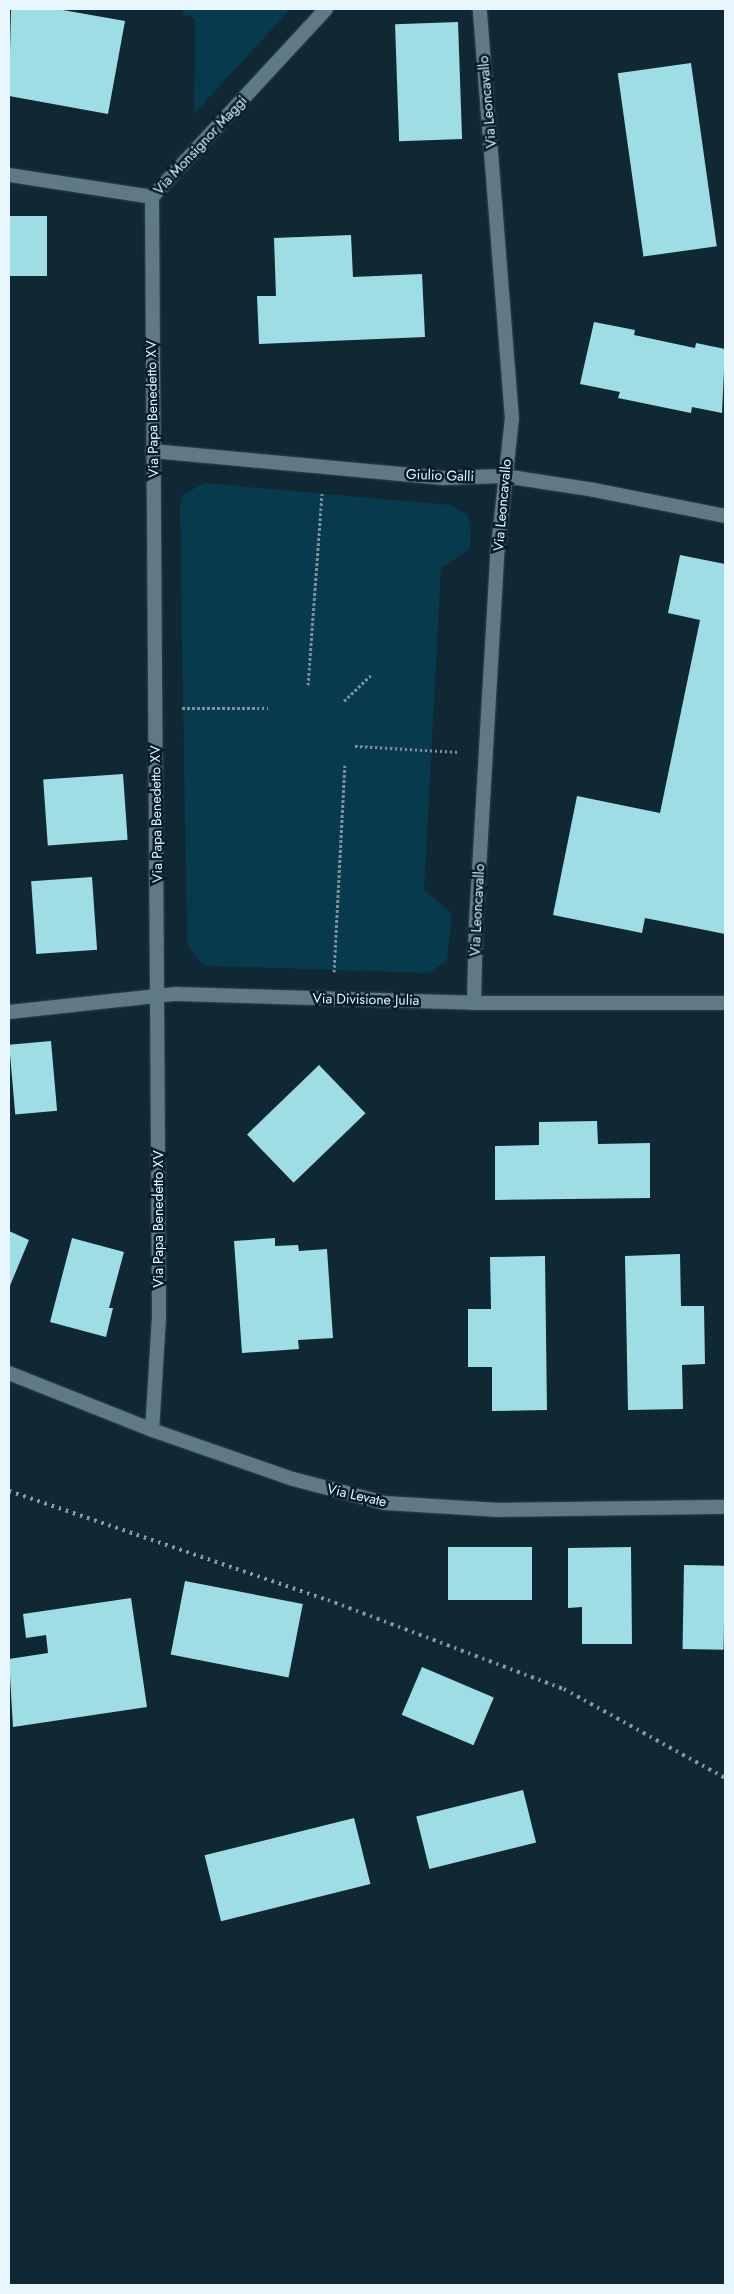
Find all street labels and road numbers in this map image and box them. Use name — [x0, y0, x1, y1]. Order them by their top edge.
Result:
street label: Via Leoncavallo — [475, 55, 499, 149]
street label: Via Monsignor Maggi — [150, 92, 250, 198]
street label: Via Papa Benedetto XV — [142, 340, 162, 478]
street label: Via Leoncavallo — [490, 458, 514, 552]
street label: Giulio Galli — [406, 465, 474, 485]
street label: Via Papa Benedetto XV — [146, 745, 166, 883]
street label: Via Leoncavallo — [466, 863, 488, 957]
street label: Via Divisione Julia — [312, 990, 420, 1008]
street label: Via Papa Benedetto XV — [150, 1150, 166, 1288]
street label: Via Levate — [326, 1480, 388, 1510]

